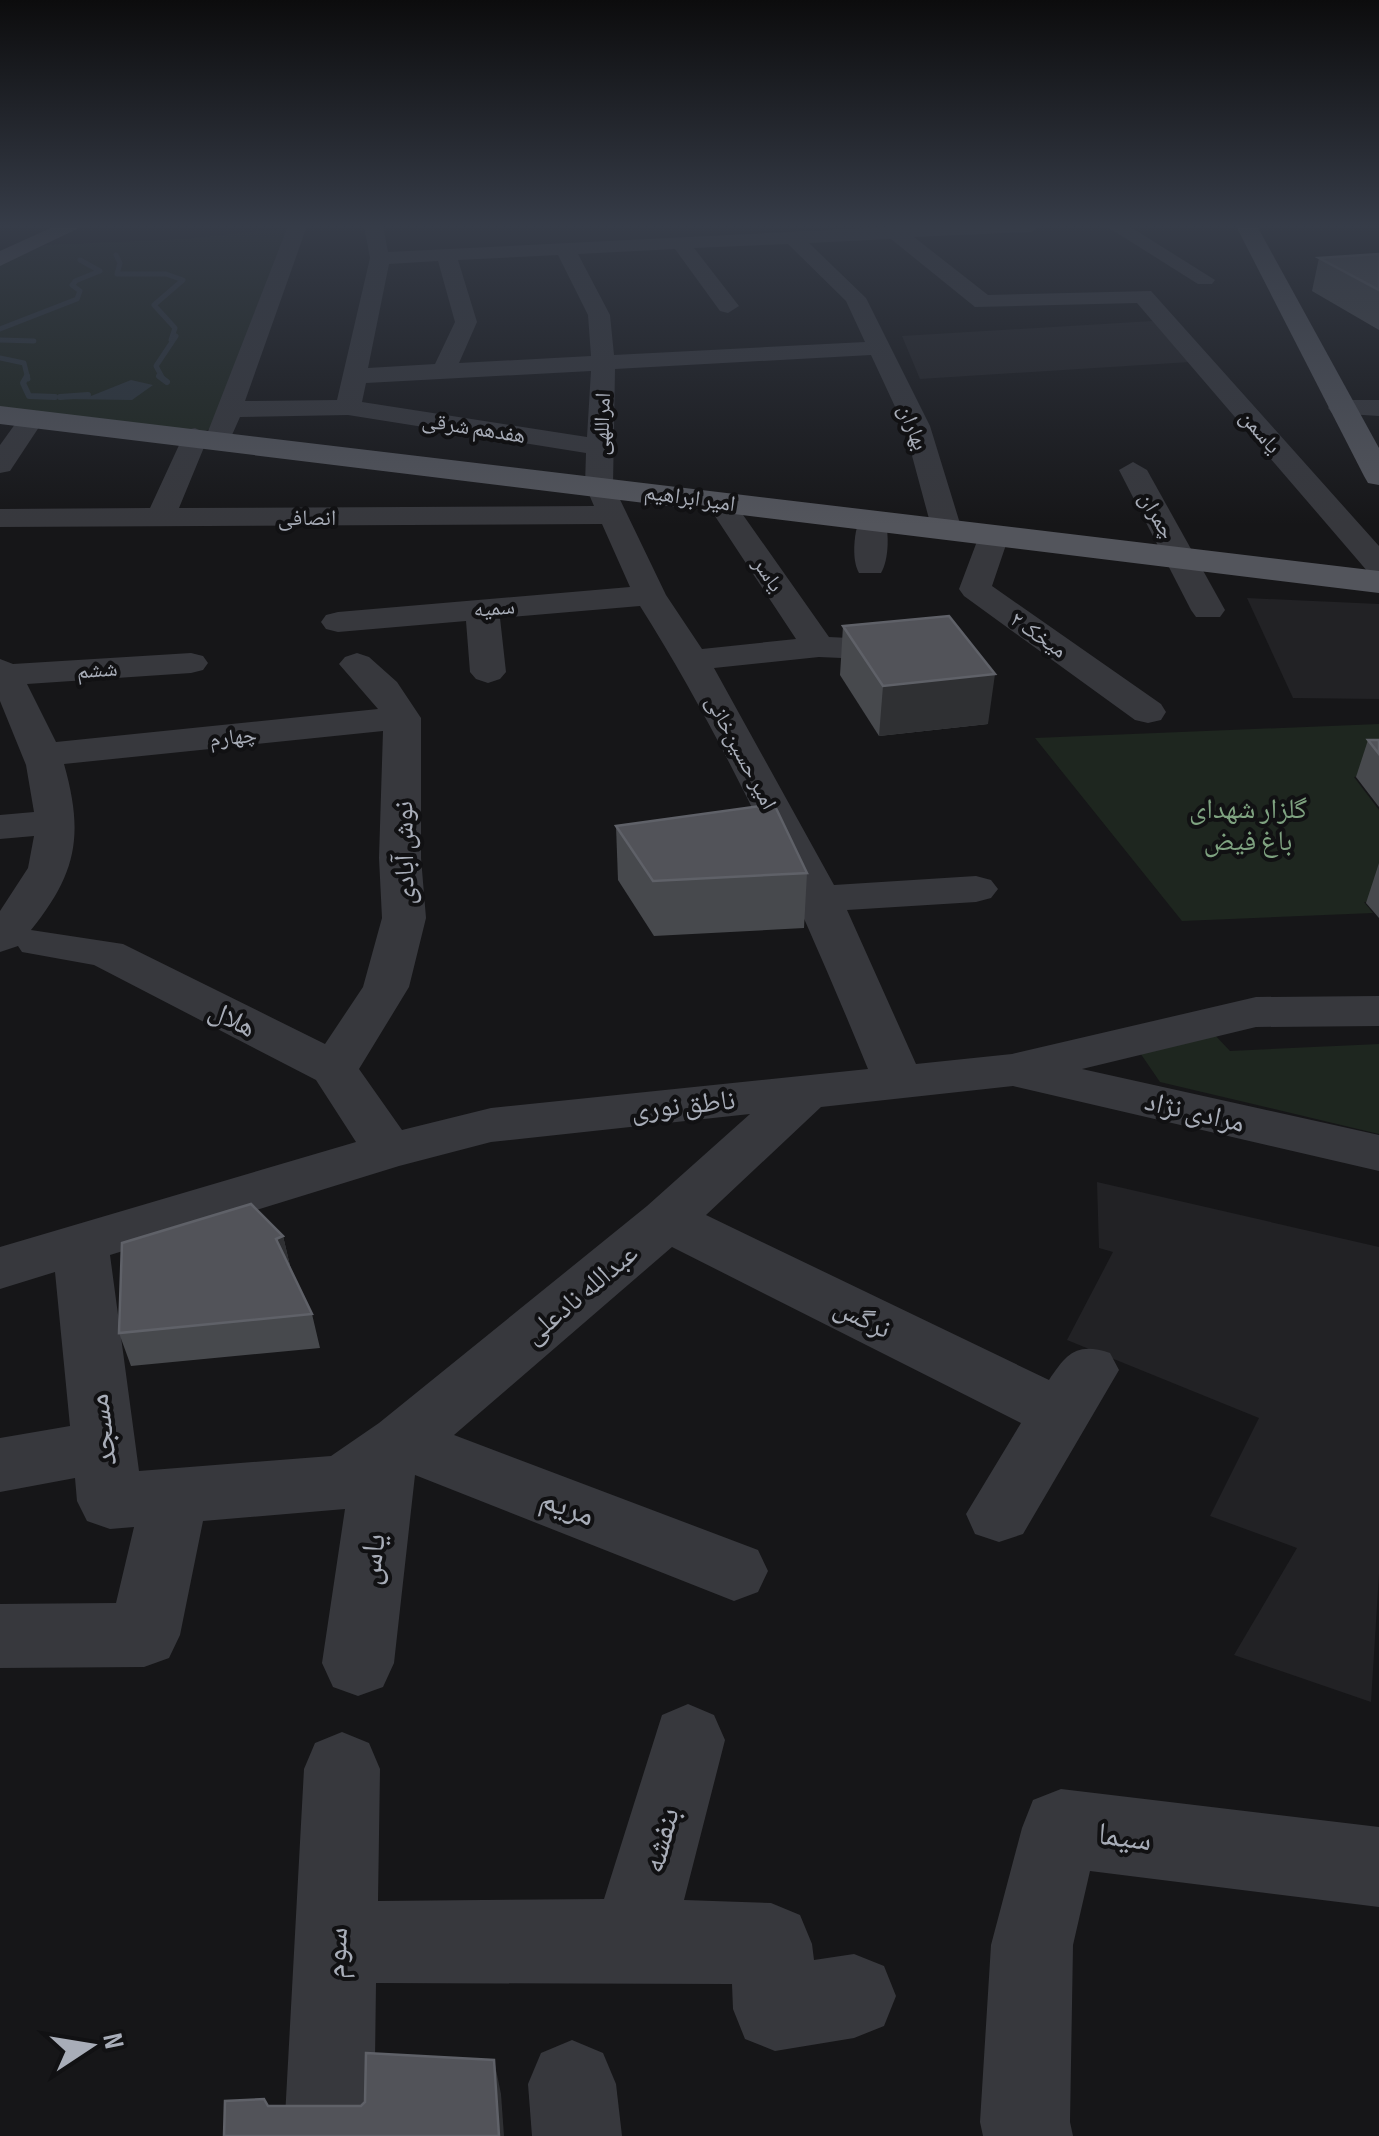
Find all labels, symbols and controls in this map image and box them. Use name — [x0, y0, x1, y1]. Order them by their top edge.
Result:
street label: امراللهی — [588, 392, 617, 456]
street label: بهاران — [892, 401, 934, 454]
street label: یاسمن — [1233, 404, 1286, 460]
street label: هفدهم شرقی — [420, 407, 527, 450]
street label: امیر ابراهیم — [643, 479, 737, 518]
street label: چمران — [1132, 487, 1181, 544]
street label: انصافی — [278, 505, 336, 532]
street label: یاسر — [746, 551, 789, 598]
street label: سمیه — [472, 593, 516, 624]
street label: میخک ۲ — [1005, 606, 1072, 664]
street label: ششم — [76, 656, 118, 685]
street label: امیر حسین‌خانی — [699, 691, 782, 815]
street label: چهارم — [208, 722, 258, 753]
park label: گلزار شهدای باغ فیض — [1189, 793, 1307, 858]
street label: نوش آبادی — [387, 801, 422, 905]
street label: هلال — [203, 994, 261, 1045]
street label: ناطق نوری — [629, 1084, 737, 1127]
street label: مرادی نژاد — [1142, 1085, 1248, 1140]
street label: عبدالله نادعلی — [517, 1237, 645, 1351]
street label: نرگس — [829, 1291, 896, 1346]
street label: مسجد — [79, 1392, 126, 1468]
street label: مریم — [535, 1479, 600, 1536]
street label: یاس — [350, 1531, 395, 1587]
street label: بنفشه — [634, 1803, 689, 1877]
street label: سیما — [1096, 1815, 1154, 1860]
street label: سوم — [316, 1927, 357, 1980]
north arrow — [40, 1996, 140, 2096]
text: N — [95, 2030, 131, 2052]

